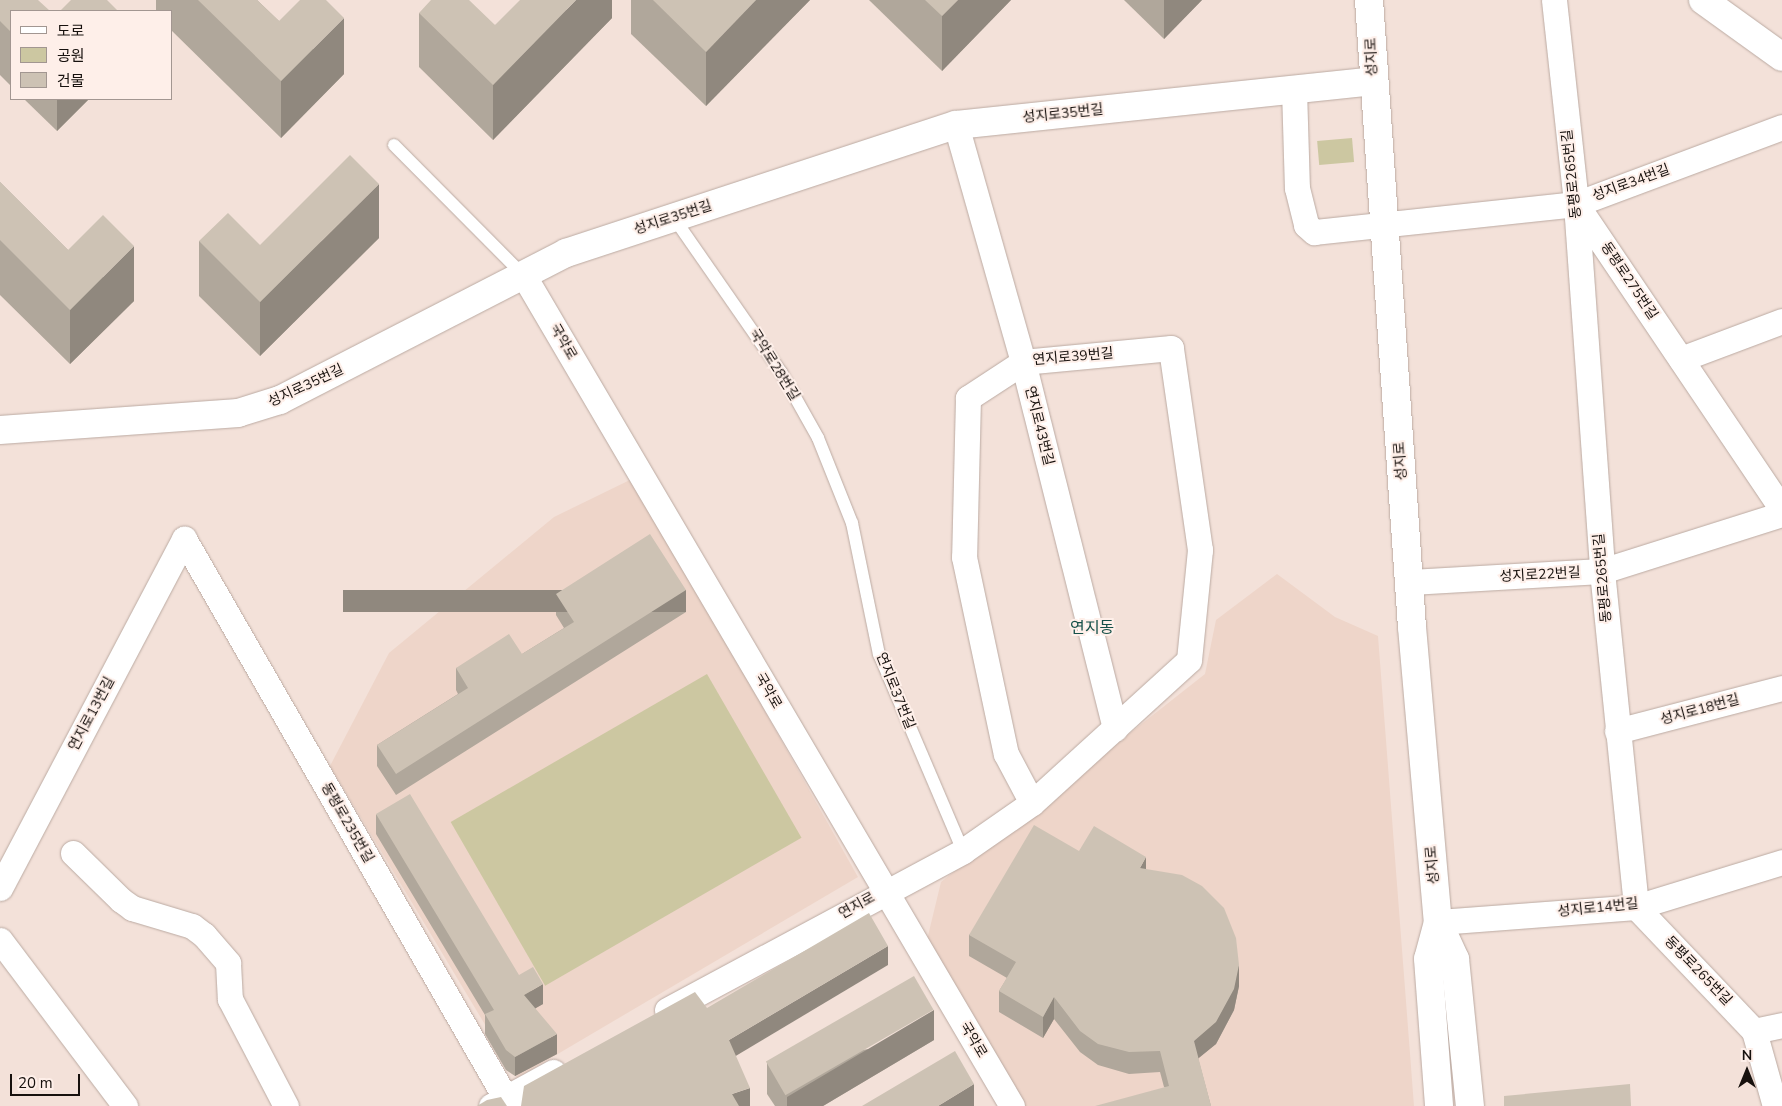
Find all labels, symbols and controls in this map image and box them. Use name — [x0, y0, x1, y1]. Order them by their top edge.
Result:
legend — [10, 10, 172, 100]
text: 도로 — [57, 21, 85, 41]
street label: 성지로 — [1363, 37, 1381, 77]
text: 공원 — [57, 46, 85, 66]
text: 건물 — [57, 71, 85, 91]
street label: 성지로35번길 — [1022, 101, 1104, 127]
street label: 동평로265번길 — [1559, 129, 1585, 219]
street label: 성지로34번길 — [1590, 161, 1672, 205]
street label: 성지로35번길 — [632, 197, 714, 239]
street label: 동평로275번길 — [1597, 239, 1661, 323]
street label: 국악로 — [546, 321, 580, 363]
street label: 국악로28번길 — [745, 326, 803, 404]
street label: 연지로39번길 — [1032, 345, 1114, 369]
street label: 성지로35번길 — [266, 361, 346, 411]
street label: 연지로43번길 — [1021, 385, 1057, 467]
street label: 성지로 — [1391, 441, 1411, 481]
street label: 동평로265번길 — [1591, 533, 1615, 623]
street label: 성지로22번길 — [1499, 564, 1581, 586]
district label: 연지동 — [1070, 618, 1114, 638]
street label: 연지로37번길 — [872, 650, 918, 732]
street label: 국악로 — [751, 670, 785, 712]
street label: 연지로13번길 — [66, 674, 118, 754]
street label: 성지로18번길 — [1659, 691, 1741, 729]
street label: 동평로235번길 — [317, 780, 377, 866]
street label: 성지로 — [1423, 845, 1443, 885]
street label: 연지로 — [836, 889, 878, 923]
street label: 성지로14번길 — [1557, 895, 1639, 921]
street label: 동평로265번길 — [1661, 933, 1735, 1009]
street label: 국악로 — [956, 1019, 990, 1061]
north arrow — [1722, 1046, 1772, 1096]
text: N — [1742, 1046, 1752, 1065]
scale bar — [12, 1064, 82, 1096]
text: 20 m — [18, 1073, 53, 1093]

